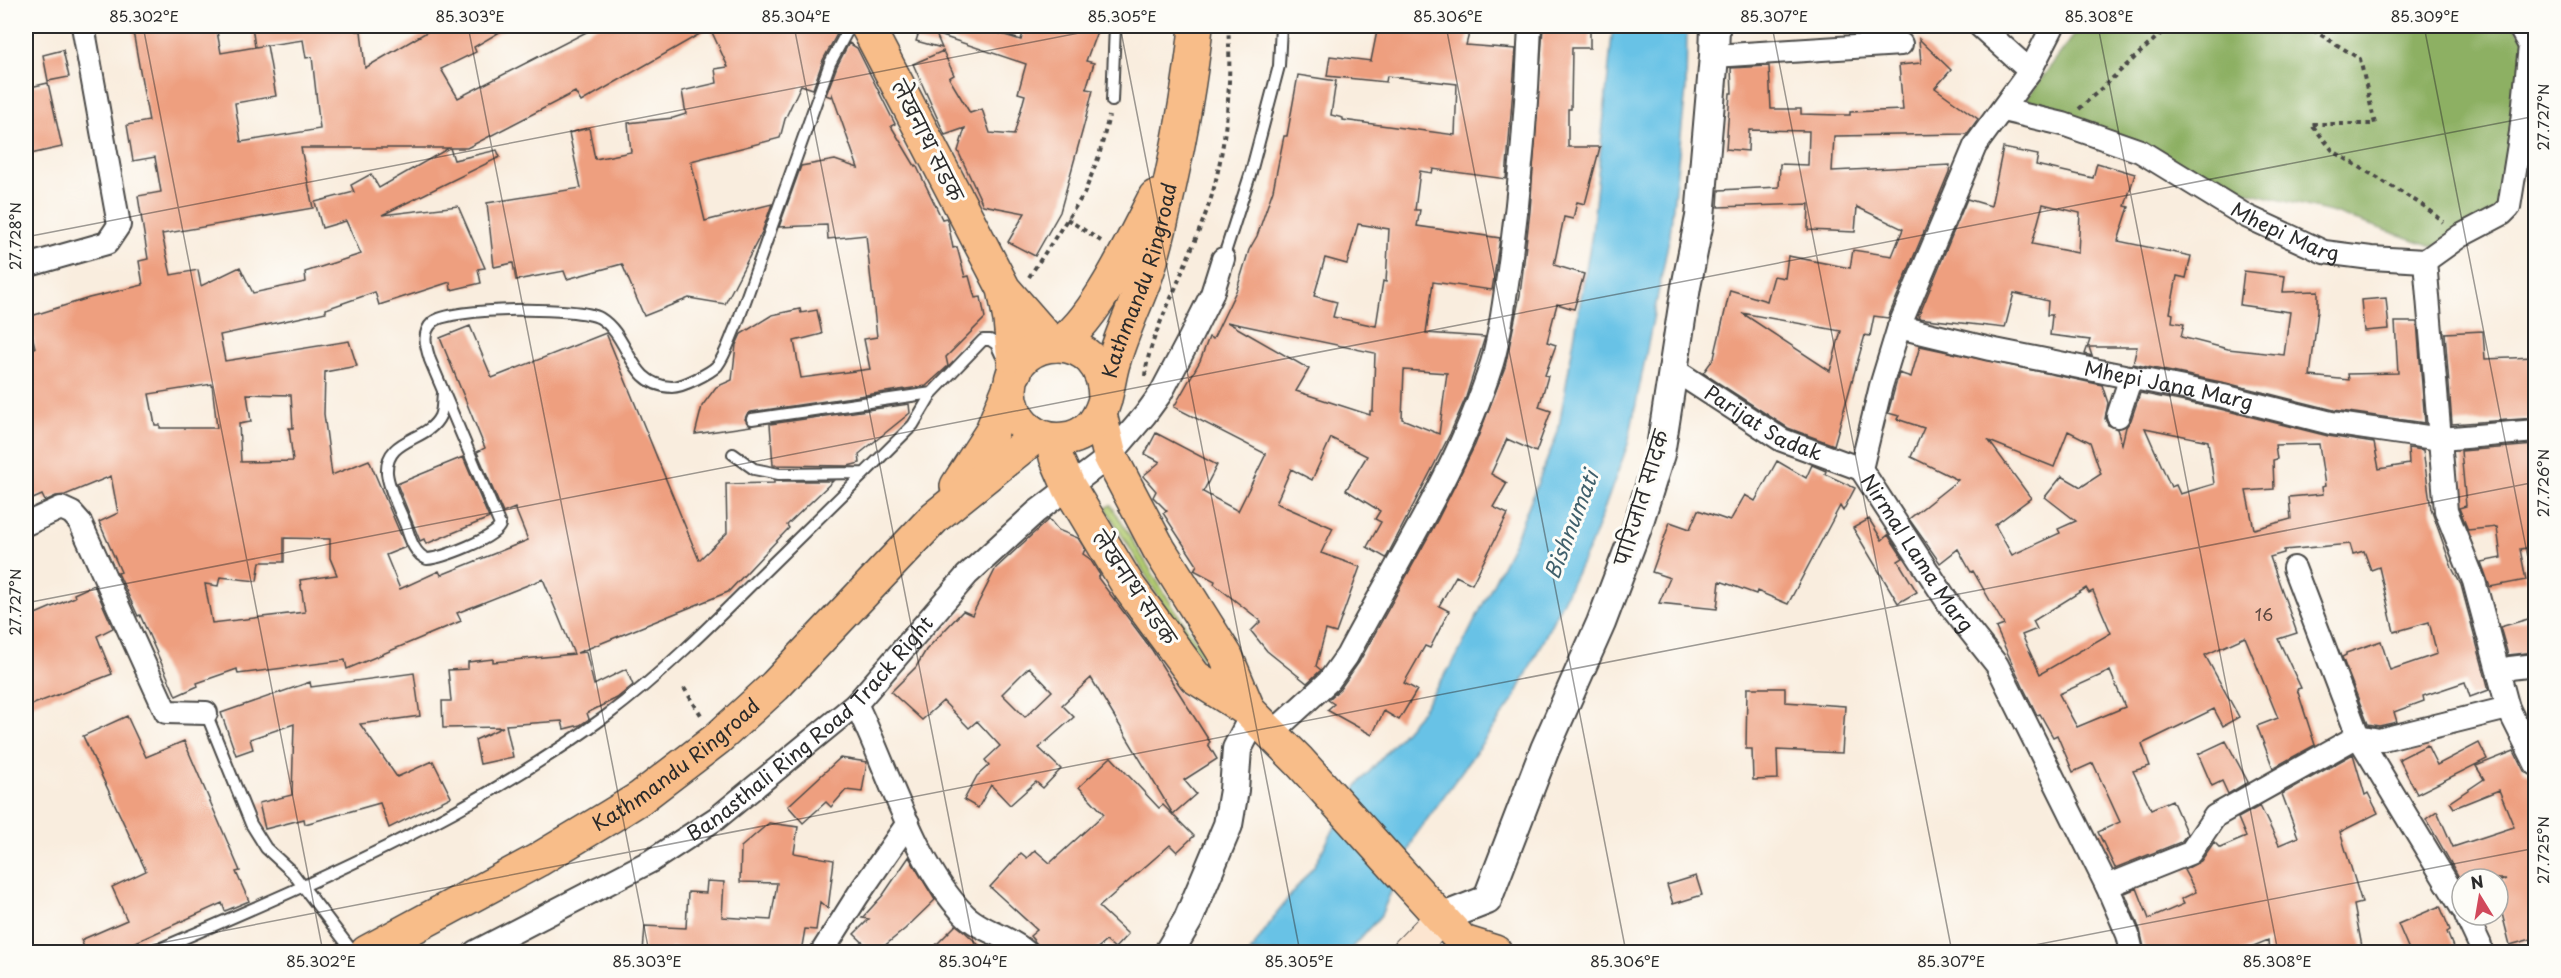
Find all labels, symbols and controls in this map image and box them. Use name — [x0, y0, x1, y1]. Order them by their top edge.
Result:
text: 85.302°E — [109, 4, 179, 27]
text: 85.303°E — [435, 4, 505, 27]
text: 85.304°E — [761, 4, 831, 27]
text: 85.305°E — [1087, 4, 1157, 27]
text: 85.306°E — [1413, 4, 1483, 27]
text: 85.307°E — [1740, 4, 1808, 27]
text: 85.308°E — [2064, 4, 2134, 27]
text: 85.309°E — [2391, 4, 2459, 27]
street label: लेखनाथ सडक — [884, 73, 973, 208]
text: 27.727°N — [2531, 84, 2554, 151]
street label: Kathmandu Ringroad — [1094, 180, 1184, 381]
street label: Mhepi Marg — [2225, 194, 2341, 268]
text: 27.728°N — [3, 202, 26, 270]
street label: Mhepi Jana Marg — [2082, 352, 2257, 417]
street label: Parijat Sadak — [1699, 377, 1827, 468]
street label: पारिजात सादक — [1606, 425, 1676, 570]
text: 27.726°N — [2531, 449, 2554, 517]
water label: Bishnumati — [1535, 463, 1606, 583]
street label: Nirmal Lama Marg — [1854, 468, 1981, 638]
street label: लेखनाथ सडक — [1085, 523, 1186, 652]
text: 27.727°N — [3, 569, 26, 636]
house number: 16 — [2255, 602, 2273, 626]
street label: Banasthali Ring Road Track Right — [680, 609, 940, 848]
street label: Kathmandu Ringroad — [586, 691, 766, 838]
text: 27.725°N — [2531, 816, 2554, 884]
north arrow — [2450, 867, 2510, 927]
text: N — [2468, 868, 2485, 894]
text: 85.302°E — [286, 949, 356, 972]
text: 85.303°E — [612, 949, 682, 972]
text: 85.304°E — [938, 949, 1008, 972]
text: 85.305°E — [1264, 949, 1334, 972]
text: 85.306°E — [1590, 949, 1660, 972]
text: 85.307°E — [1917, 949, 1985, 972]
text: 85.308°E — [2242, 949, 2312, 972]

